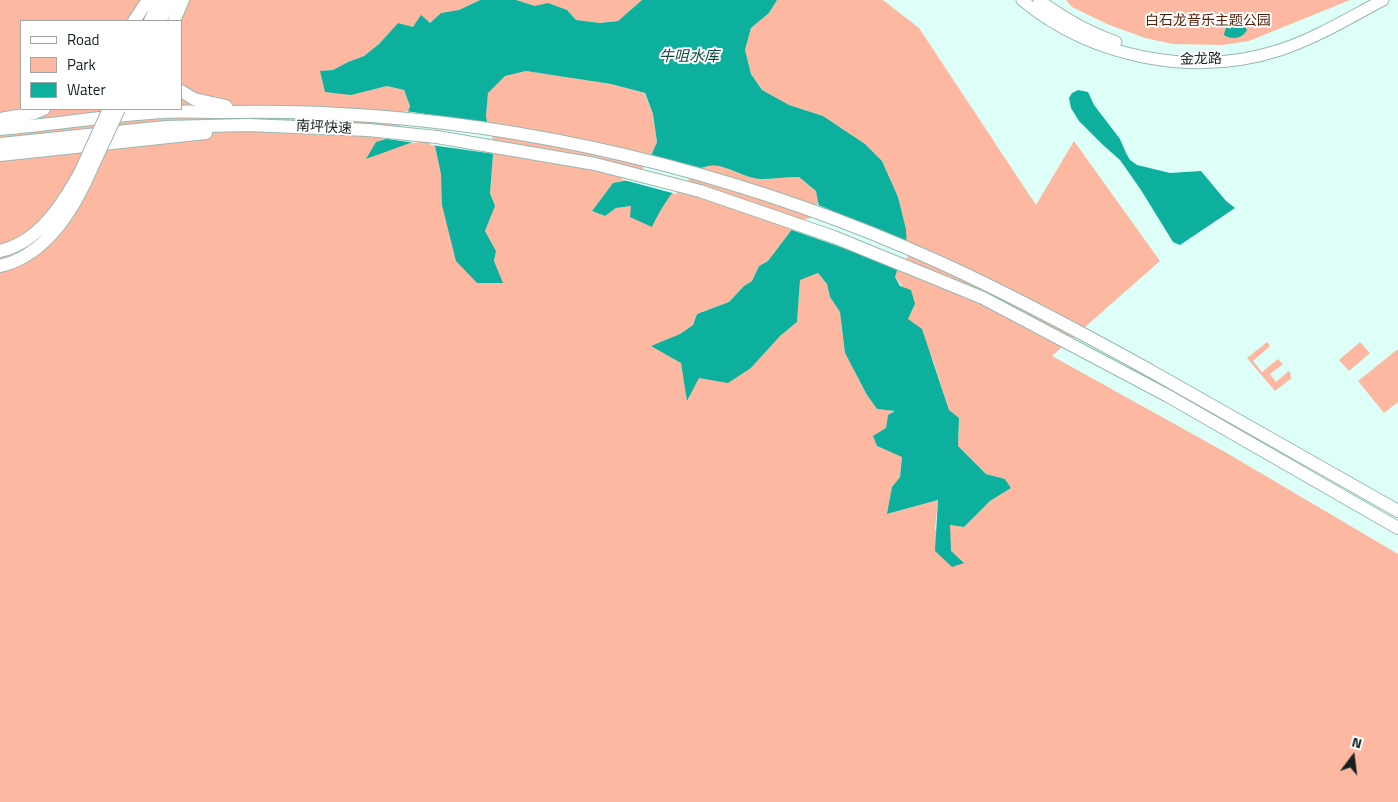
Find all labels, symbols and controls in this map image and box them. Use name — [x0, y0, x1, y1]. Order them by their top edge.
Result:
park label: 白石龙音乐主题公园 — [1145, 14, 1271, 30]
legend — [20, 20, 182, 110]
text: Road — [67, 28, 99, 51]
water label: 牛咀水库 — [659, 48, 719, 66]
street label: 金龙路 — [1180, 51, 1222, 69]
text: Park — [67, 53, 96, 76]
text: Water — [67, 78, 106, 101]
street label: 南坪快速 — [296, 118, 352, 138]
text: N — [1350, 731, 1364, 753]
north arrow — [1328, 732, 1378, 782]

